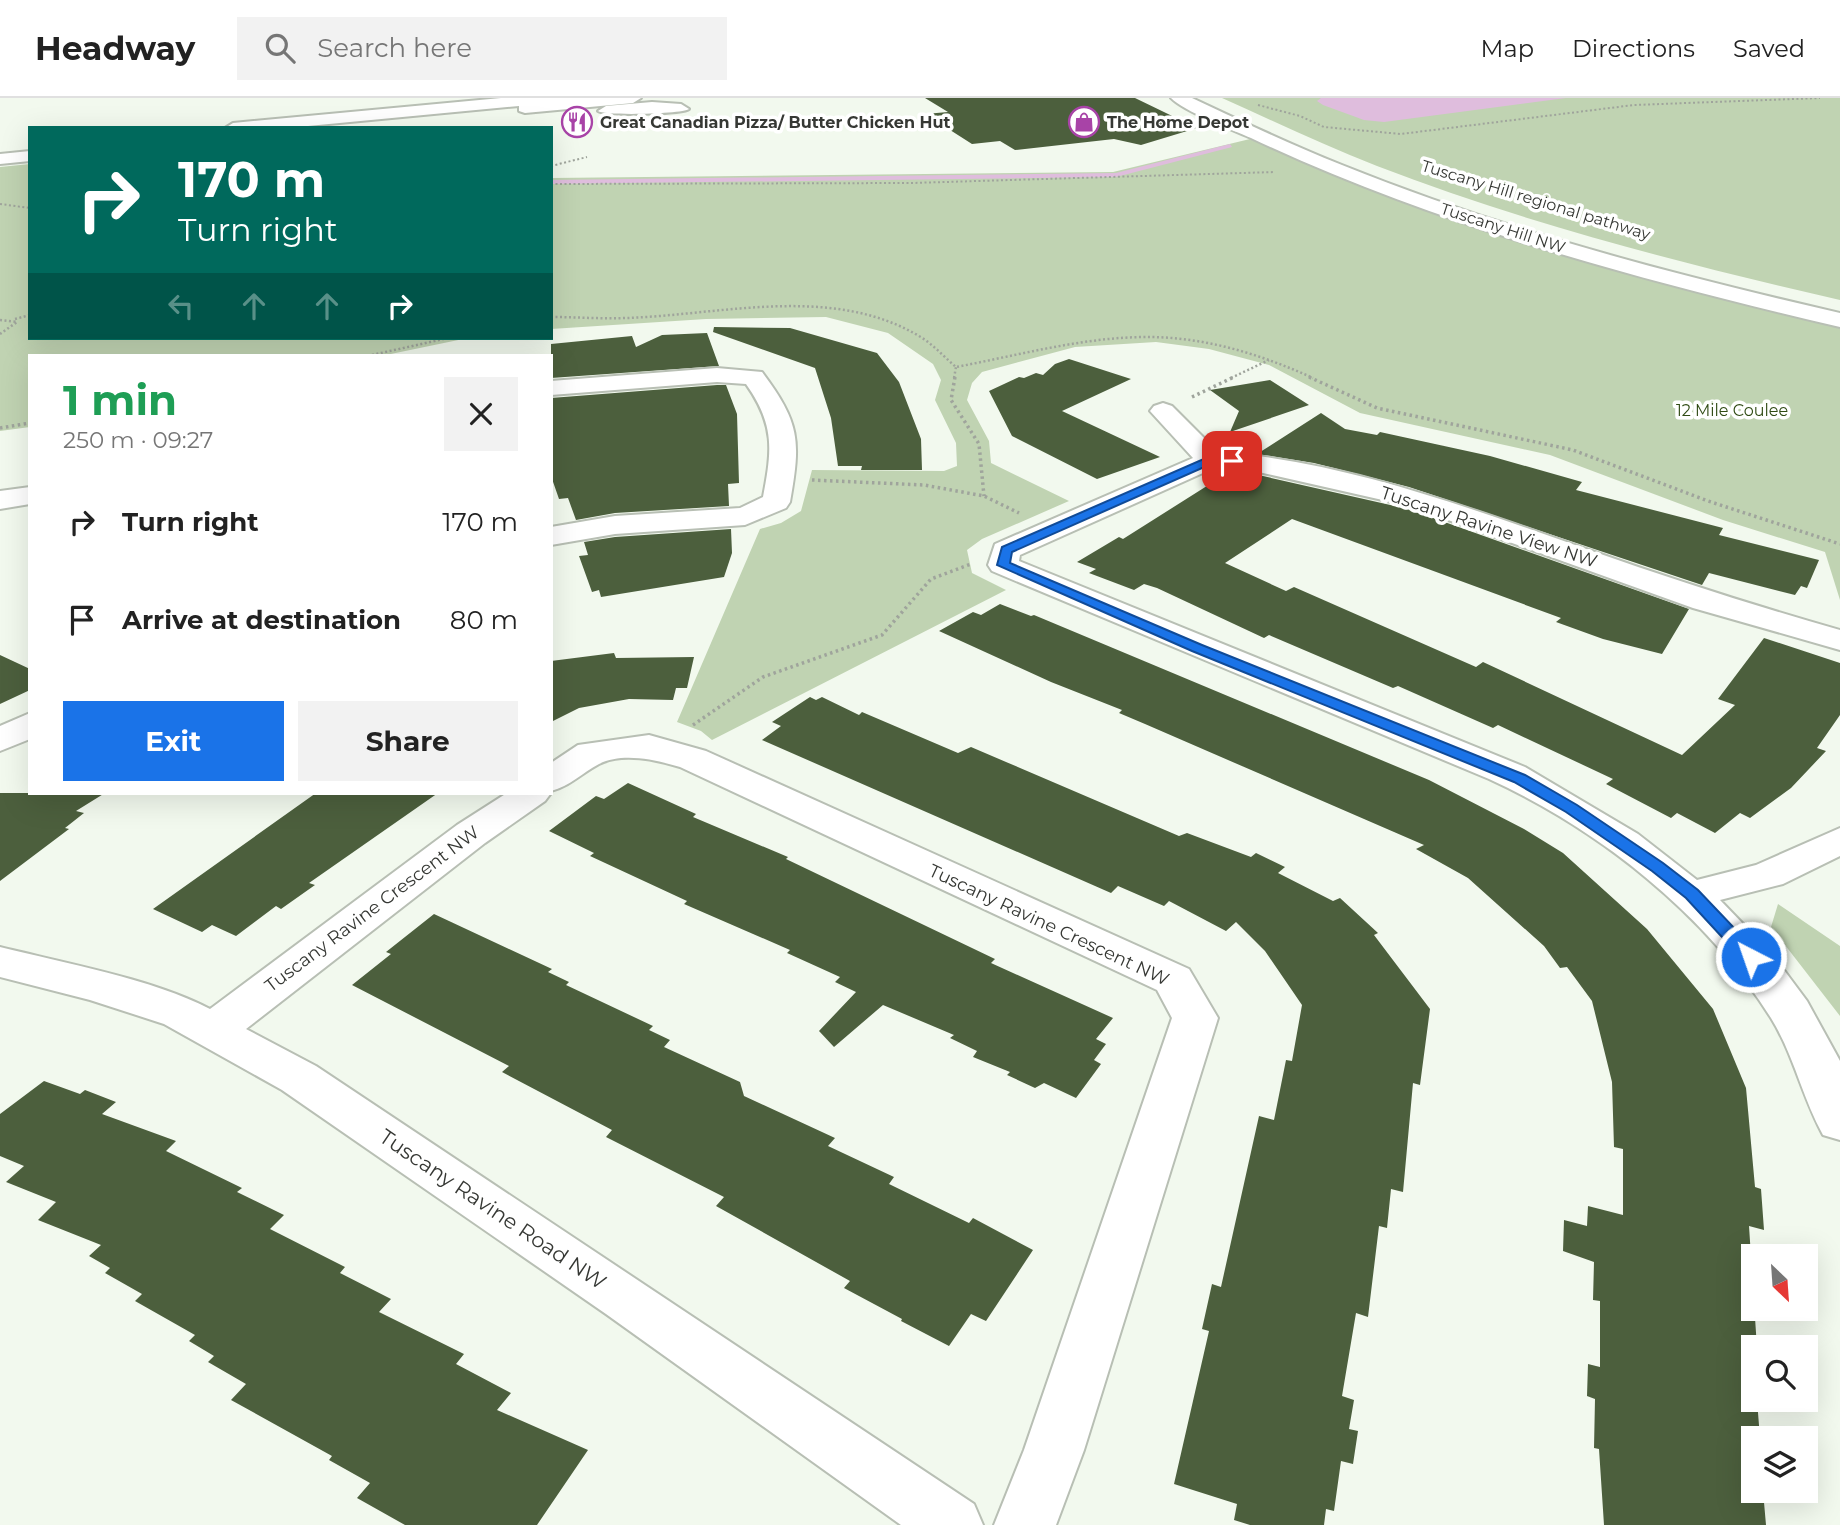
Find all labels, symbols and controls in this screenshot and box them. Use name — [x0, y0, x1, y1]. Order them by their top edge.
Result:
search box — [237, 17, 727, 80]
text: Headway — [35, 28, 195, 68]
icon: search — [261, 29, 299, 67]
text: Search here — [317, 32, 472, 64]
text: Map — [1481, 34, 1534, 63]
text: Directions — [1572, 34, 1695, 63]
text: Saved — [1733, 34, 1805, 63]
restaurant icon: Great Canadian Pizza/ Butter Chicken Hut — [560, 105, 594, 139]
shop icon: The Home Depot — [1067, 105, 1101, 139]
place label: Great Canadian Pizza/ Butter Chicken Hut — [600, 113, 950, 132]
place label: The Home Depot — [1107, 113, 1249, 132]
text: 170 m — [178, 150, 325, 209]
icon: right — [63, 154, 154, 245]
street label: Tuscany Hill regional pathway — [1419, 156, 1653, 244]
street label: Tuscany Hill NW — [1438, 199, 1568, 257]
text: Turn right — [178, 210, 338, 249]
icon: left — [162, 287, 200, 325]
icon: ahead — [235, 287, 273, 325]
icon: ahead — [308, 287, 346, 325]
icon: right — [381, 287, 419, 325]
text: 1 min — [63, 374, 177, 426]
button: close — [444, 377, 518, 451]
park label: 12 Mile Coulee — [1676, 401, 1788, 420]
text: 250 m · 09:27 — [63, 426, 213, 454]
pin — [1202, 431, 1262, 491]
icon: arrive — [1213, 442, 1251, 480]
street label: Tuscany Ravine View NW — [1378, 482, 1600, 572]
icon: right — [63, 503, 101, 541]
text: Turn right — [122, 506, 258, 538]
text: 170 m — [442, 506, 518, 538]
icon: arrive — [63, 601, 101, 639]
text: Arrive at destination — [122, 604, 401, 636]
text: 80 m — [450, 604, 518, 636]
button: Exit — [63, 701, 284, 781]
button: Share — [298, 701, 518, 781]
street label: Tuscany Ravine Crescent NW — [261, 821, 483, 997]
street label: Tuscany Ravine Crescent NW — [925, 860, 1173, 990]
position arrow — [1714, 920, 1788, 994]
street label: Tuscany Ravine Road NW — [375, 1124, 611, 1294]
north arrow — [1741, 1244, 1818, 1321]
map controls — [1741, 1244, 1818, 1503]
button: search — [1741, 1335, 1818, 1412]
button: layers — [1741, 1426, 1818, 1503]

